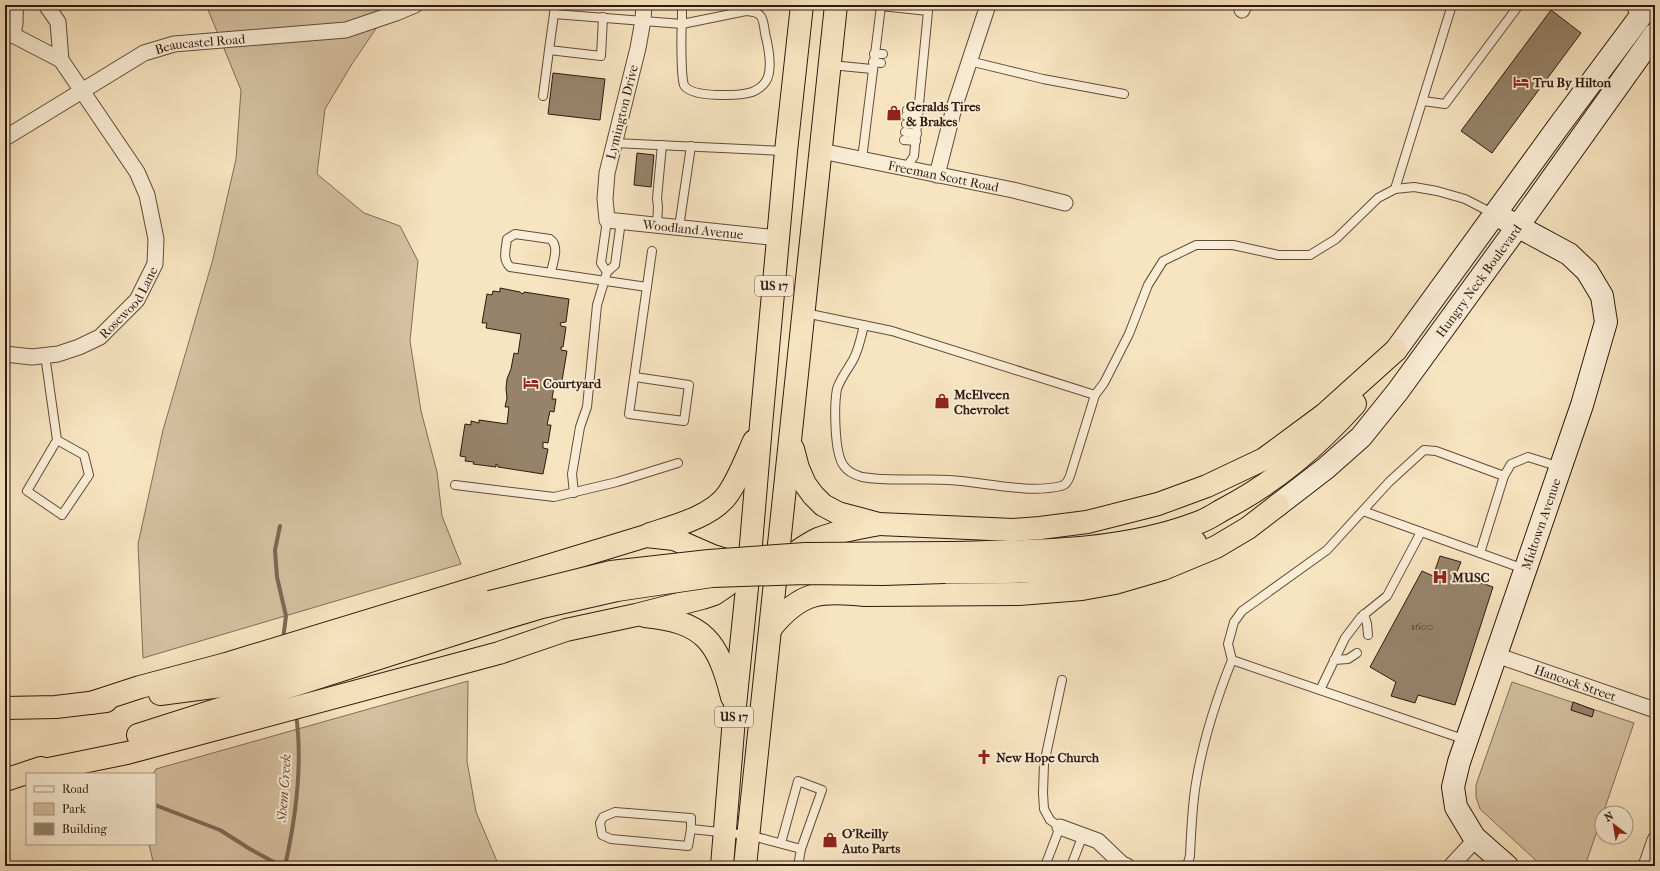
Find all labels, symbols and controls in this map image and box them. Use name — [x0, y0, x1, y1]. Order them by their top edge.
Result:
street label: Beaucastel Road — [153, 31, 247, 57]
street label: Lymington Drive — [603, 63, 641, 161]
hotel icon: Tru By Hilton — [1512, 73, 1530, 91]
place label: Tru By Hilton — [1532, 75, 1612, 91]
place label: Geralds Tires & Brakes — [906, 99, 981, 129]
shop icon: Geralds Tires & Brakes — [885, 104, 903, 122]
street label: Freeman Scott Road — [887, 157, 1001, 195]
street label: Woodland Avenue — [641, 216, 745, 242]
street label: Hungry Neck Boulevard — [1432, 221, 1525, 340]
street label: Rosewood Lane — [96, 263, 160, 341]
road number: US 17 — [755, 276, 793, 296]
hotel icon: Courtyard — [522, 374, 540, 392]
place label: Courtyard — [543, 376, 602, 392]
place label: McElveen Chevrolet — [953, 387, 1010, 417]
shop icon: McElveen Chevrolet — [933, 392, 951, 410]
street label: Midtown Avenue — [1518, 476, 1564, 572]
hospital icon: MUSC — [1431, 568, 1449, 586]
place label: MUSC — [1451, 570, 1490, 585]
house number: 1600 — [1411, 620, 1433, 633]
street label: Hancock Street — [1532, 661, 1619, 704]
road number: US 17 — [715, 707, 753, 727]
church icon: New Hope Church — [975, 748, 993, 766]
place label: New Hope Church — [996, 750, 1100, 766]
water label: Shem Creek — [273, 753, 295, 824]
legend — [26, 773, 156, 845]
text: Road — [62, 782, 89, 796]
text: Park — [62, 802, 87, 816]
north arrow — [1594, 805, 1634, 845]
text: N — [1602, 809, 1617, 825]
text: Building — [62, 822, 107, 836]
place label: O'Reilly Auto Parts — [841, 826, 901, 856]
shop icon: O'Reilly Auto Parts — [821, 831, 839, 849]

